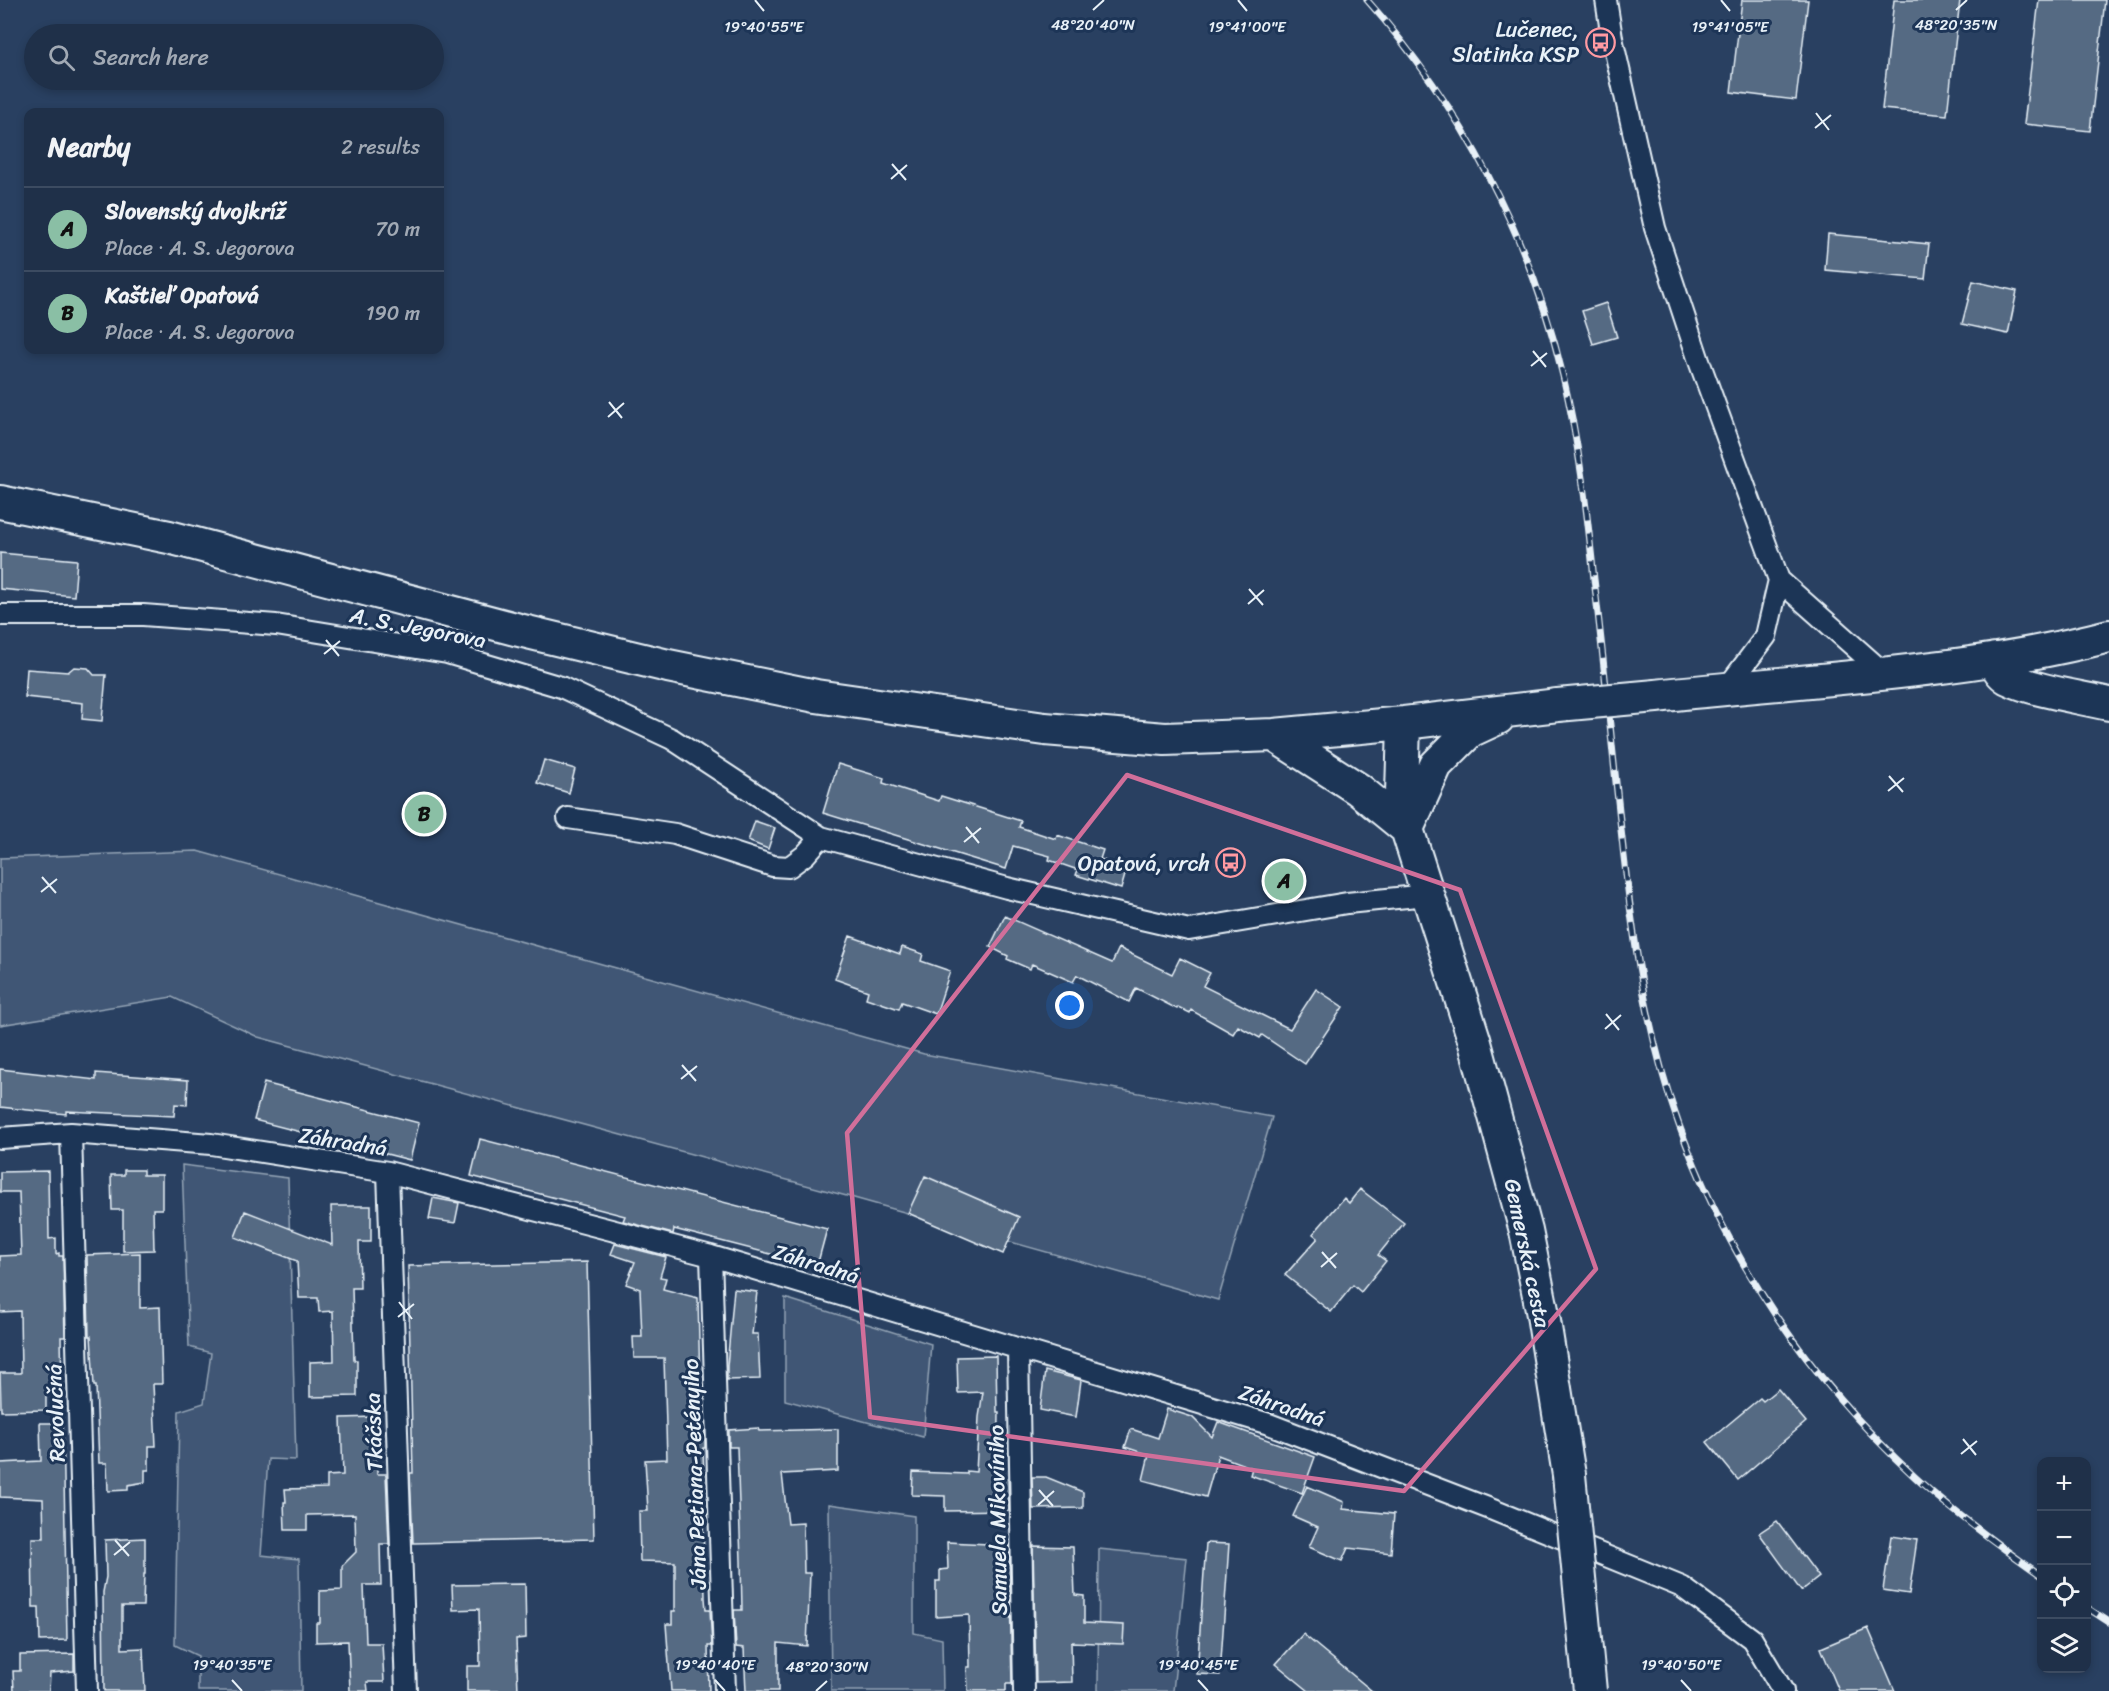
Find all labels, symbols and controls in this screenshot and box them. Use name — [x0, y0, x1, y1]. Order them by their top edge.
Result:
place label: Lučenec, Slatinka KSP — [1452, 10, 1579, 74]
text: 48°20'40"N — [1051, 12, 1136, 38]
text: 48°20'35"N — [1915, 12, 1998, 38]
text: 19°40'55"E — [724, 14, 805, 40]
text: 19°41'00"E — [1209, 14, 1287, 40]
text: 19°41'05"E — [1692, 14, 1770, 40]
search box — [24, 24, 444, 90]
bus stop icon: Lučenec, Slatinka KSP — [1584, 26, 1616, 58]
text: Search here — [93, 38, 209, 77]
icon: search — [45, 41, 78, 74]
text: Nearby — [48, 124, 130, 170]
text: 2 results — [341, 130, 420, 165]
text: Slovenský dvojkríž — [105, 192, 286, 231]
text: A — [61, 212, 74, 247]
text: 70 m — [375, 212, 420, 247]
text: Place · A. S. Jegorova — [105, 231, 294, 266]
text: Kaštieľ Opatová — [105, 276, 259, 315]
text: B — [61, 296, 74, 331]
text: 190 m — [366, 296, 420, 331]
text: Place · A. S. Jegorova — [105, 315, 294, 350]
street label: A. S. Jegorova — [345, 595, 489, 660]
pin: B — [404, 792, 444, 836]
place label: Opatová, vrch — [1078, 844, 1210, 883]
bus stop icon: Opatová, vrch — [1215, 847, 1247, 879]
pin: A — [1264, 858, 1304, 904]
your location — [1055, 991, 1084, 1020]
street label: Záhradná — [296, 1115, 390, 1168]
street label: Gemerská cesta — [1493, 1175, 1563, 1332]
street label: Záhradná — [768, 1232, 864, 1295]
street label: Jána Petiana-Petényiho — [671, 1358, 718, 1591]
street label: Revolučná — [34, 1363, 77, 1463]
street label: Záhradná — [1233, 1373, 1330, 1438]
street label: Tkáčska — [353, 1392, 394, 1472]
street label: Samuela Mikovíniho — [976, 1424, 1019, 1616]
map controls — [2037, 1457, 2091, 1673]
button: + — [2037, 1457, 2091, 1511]
button: − — [2037, 1511, 2091, 1565]
button: locate — [2037, 1565, 2091, 1619]
button: layers — [2037, 1619, 2091, 1673]
text: 19°40'35"E — [193, 1652, 273, 1678]
text: 19°40'40"E — [675, 1652, 757, 1678]
text: 19°40'45"E — [1158, 1652, 1239, 1678]
text: 19°40'50"E — [1641, 1652, 1723, 1678]
text: 48°20'30"N — [786, 1654, 869, 1680]

